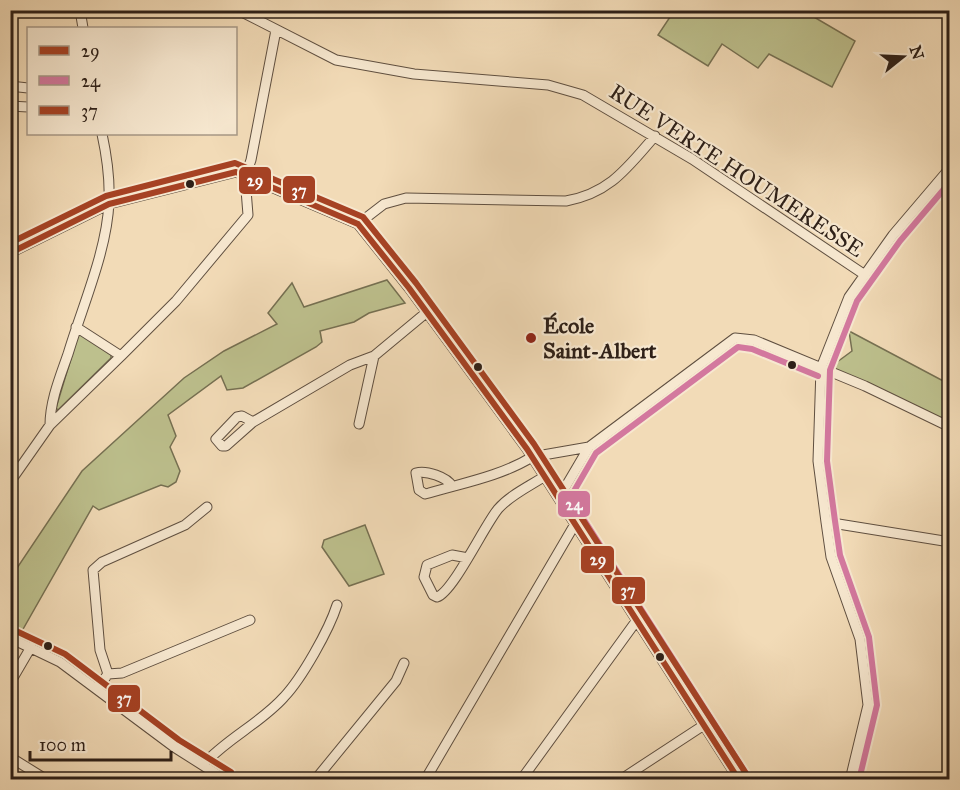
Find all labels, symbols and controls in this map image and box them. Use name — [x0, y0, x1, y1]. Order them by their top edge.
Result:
legend — [27, 27, 237, 135]
north arrow — [873, 27, 933, 87]
text: 29 — [81, 40, 100, 62]
text: N — [906, 43, 928, 62]
text: 24 — [81, 70, 101, 92]
street label: RUE VERTE HOUMERESSE — [605, 78, 869, 263]
text: 37 — [81, 100, 98, 122]
line badge: 29 — [238, 166, 272, 195]
text: 29 — [247, 171, 263, 191]
line badge: 37 — [282, 175, 316, 204]
unlabelled marker — [184, 178, 196, 190]
text: 37 — [292, 181, 307, 201]
place label: École Saint-Albert — [543, 312, 656, 364]
marker: École Saint-Albert — [524, 331, 538, 345]
unlabelled marker — [786, 359, 798, 371]
unlabelled marker — [472, 361, 484, 373]
line badge: 24 — [557, 490, 591, 518]
text: 24 — [566, 495, 583, 515]
line badge: 29 — [580, 545, 615, 574]
text: 29 — [590, 550, 606, 570]
line badge: 37 — [611, 576, 646, 605]
text: 37 — [621, 581, 636, 601]
unlabelled marker — [42, 640, 54, 652]
unlabelled marker — [654, 651, 666, 663]
line badge: 37 — [107, 684, 141, 713]
text: 37 — [117, 689, 132, 709]
scale bar — [30, 724, 171, 762]
text: 100 m — [39, 734, 86, 756]

